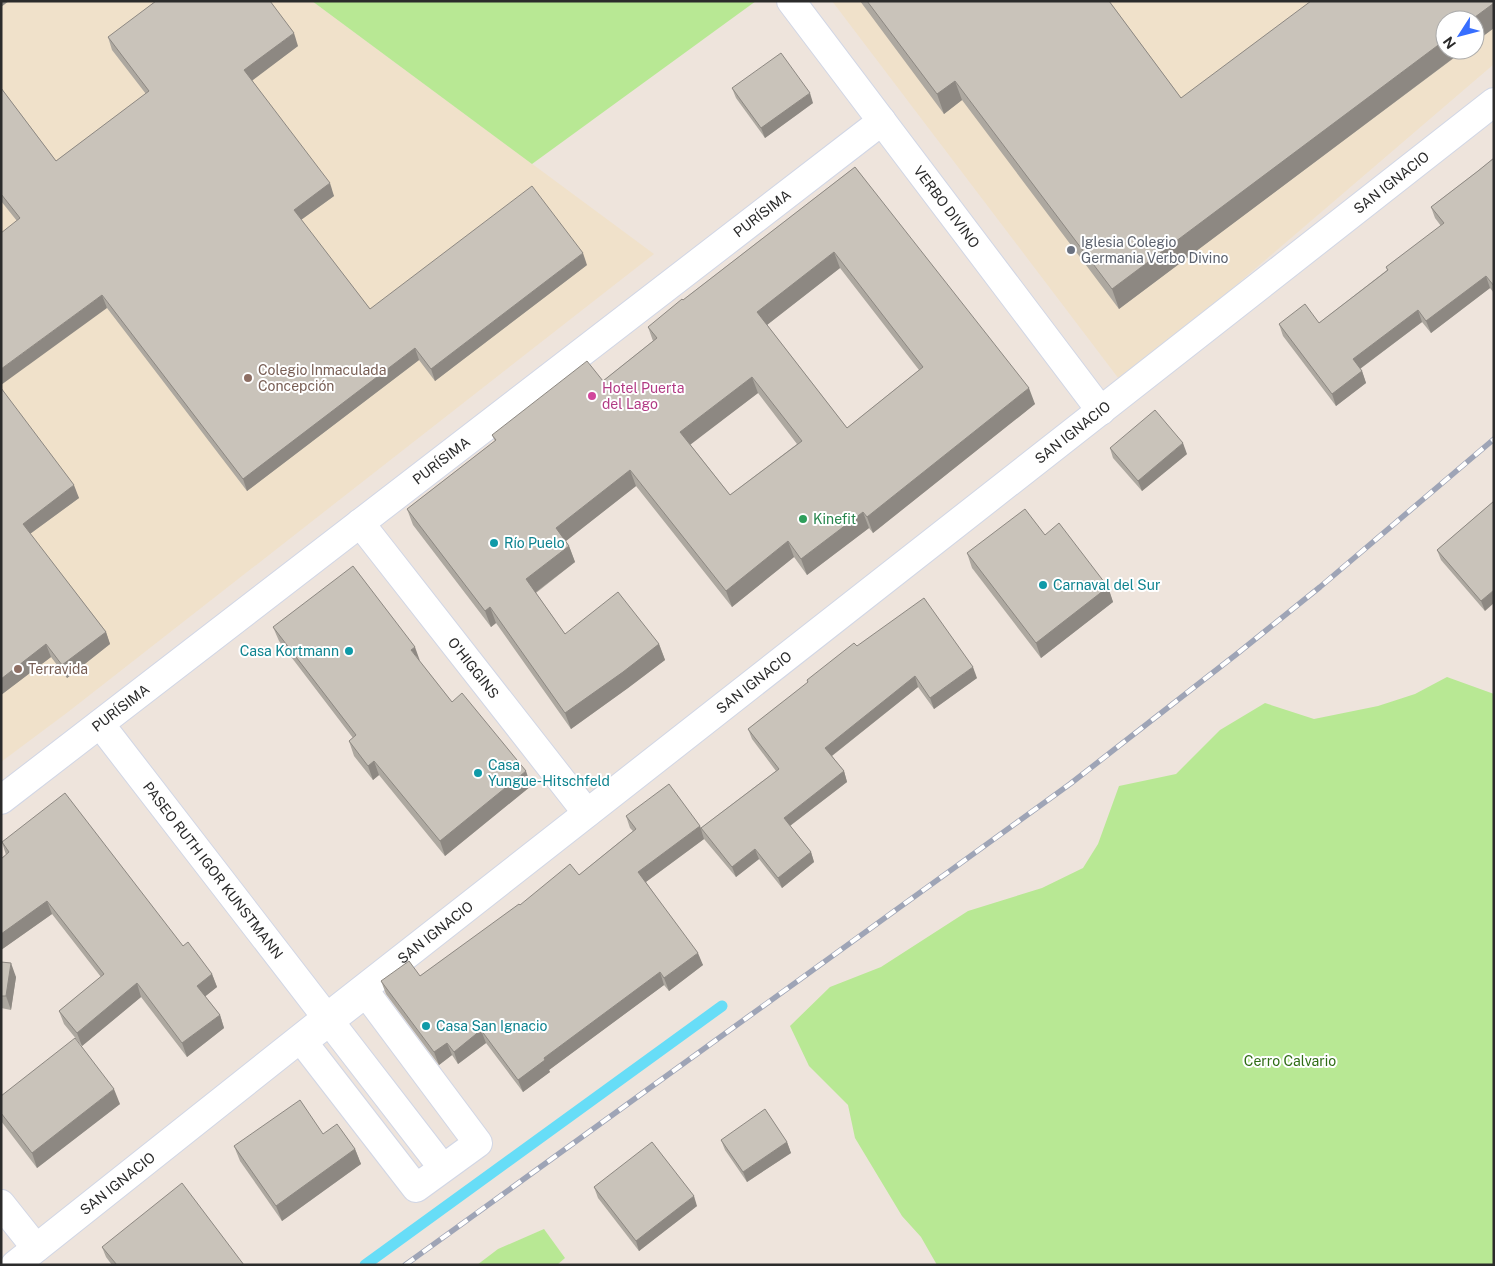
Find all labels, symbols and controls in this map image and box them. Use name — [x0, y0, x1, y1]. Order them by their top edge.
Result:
north arrow — [1435, 10, 1485, 60]
text: N — [1440, 34, 1459, 52]
street label: SAN IGNACIO — [1350, 148, 1432, 217]
street label: VERBO DIVINO — [910, 163, 983, 251]
street label: PURÍSIMA — [730, 186, 794, 240]
place label: Iglesia Colegio Germania Verbo Divino — [1081, 234, 1228, 266]
marker: Iglesia Colegio Germania Verbo Divino — [1065, 244, 1077, 256]
place label: Colegio Inmaculada Concepción — [258, 362, 386, 394]
marker: Colegio Inmaculada Concepción — [242, 372, 254, 384]
place label: Hotel Puerta del Lago — [602, 380, 684, 412]
marker: Hotel Puerta del Lago — [586, 390, 598, 402]
street label: SAN IGNACIO — [1032, 398, 1113, 467]
street label: PURÍSIMA — [410, 434, 473, 488]
place label: Kinefit — [813, 511, 856, 527]
marker: Kinefit — [797, 513, 809, 525]
place label: Río Puelo — [504, 535, 565, 551]
marker: Río Puelo — [488, 537, 500, 549]
place label: Carnaval del Sur — [1053, 577, 1160, 593]
marker: Carnaval del Sur — [1037, 579, 1049, 591]
street label: O'HIGGINS — [445, 634, 502, 702]
place label: Casa Kortmann — [240, 643, 339, 659]
marker: Casa Kortmann — [343, 645, 355, 657]
street label: SAN IGNACIO — [713, 648, 795, 717]
place label: Terravida — [28, 661, 88, 677]
marker: Terravida — [12, 663, 24, 675]
street label: PURÍSIMA — [89, 681, 152, 735]
place label: Casa Yungue-Hitschfeld — [488, 757, 610, 789]
marker: Casa Yungue-Hitschfeld — [472, 767, 484, 779]
street label: PASEO RUTH IGOR KUNSTMANN — [140, 779, 286, 962]
street label: SAN IGNACIO — [394, 898, 476, 967]
place label: Casa San Ignacio — [436, 1018, 547, 1034]
marker: Casa San Ignacio — [420, 1020, 432, 1032]
park label: Cerro Calvario — [1244, 1053, 1336, 1069]
street label: SAN IGNACIO — [77, 1149, 158, 1218]

